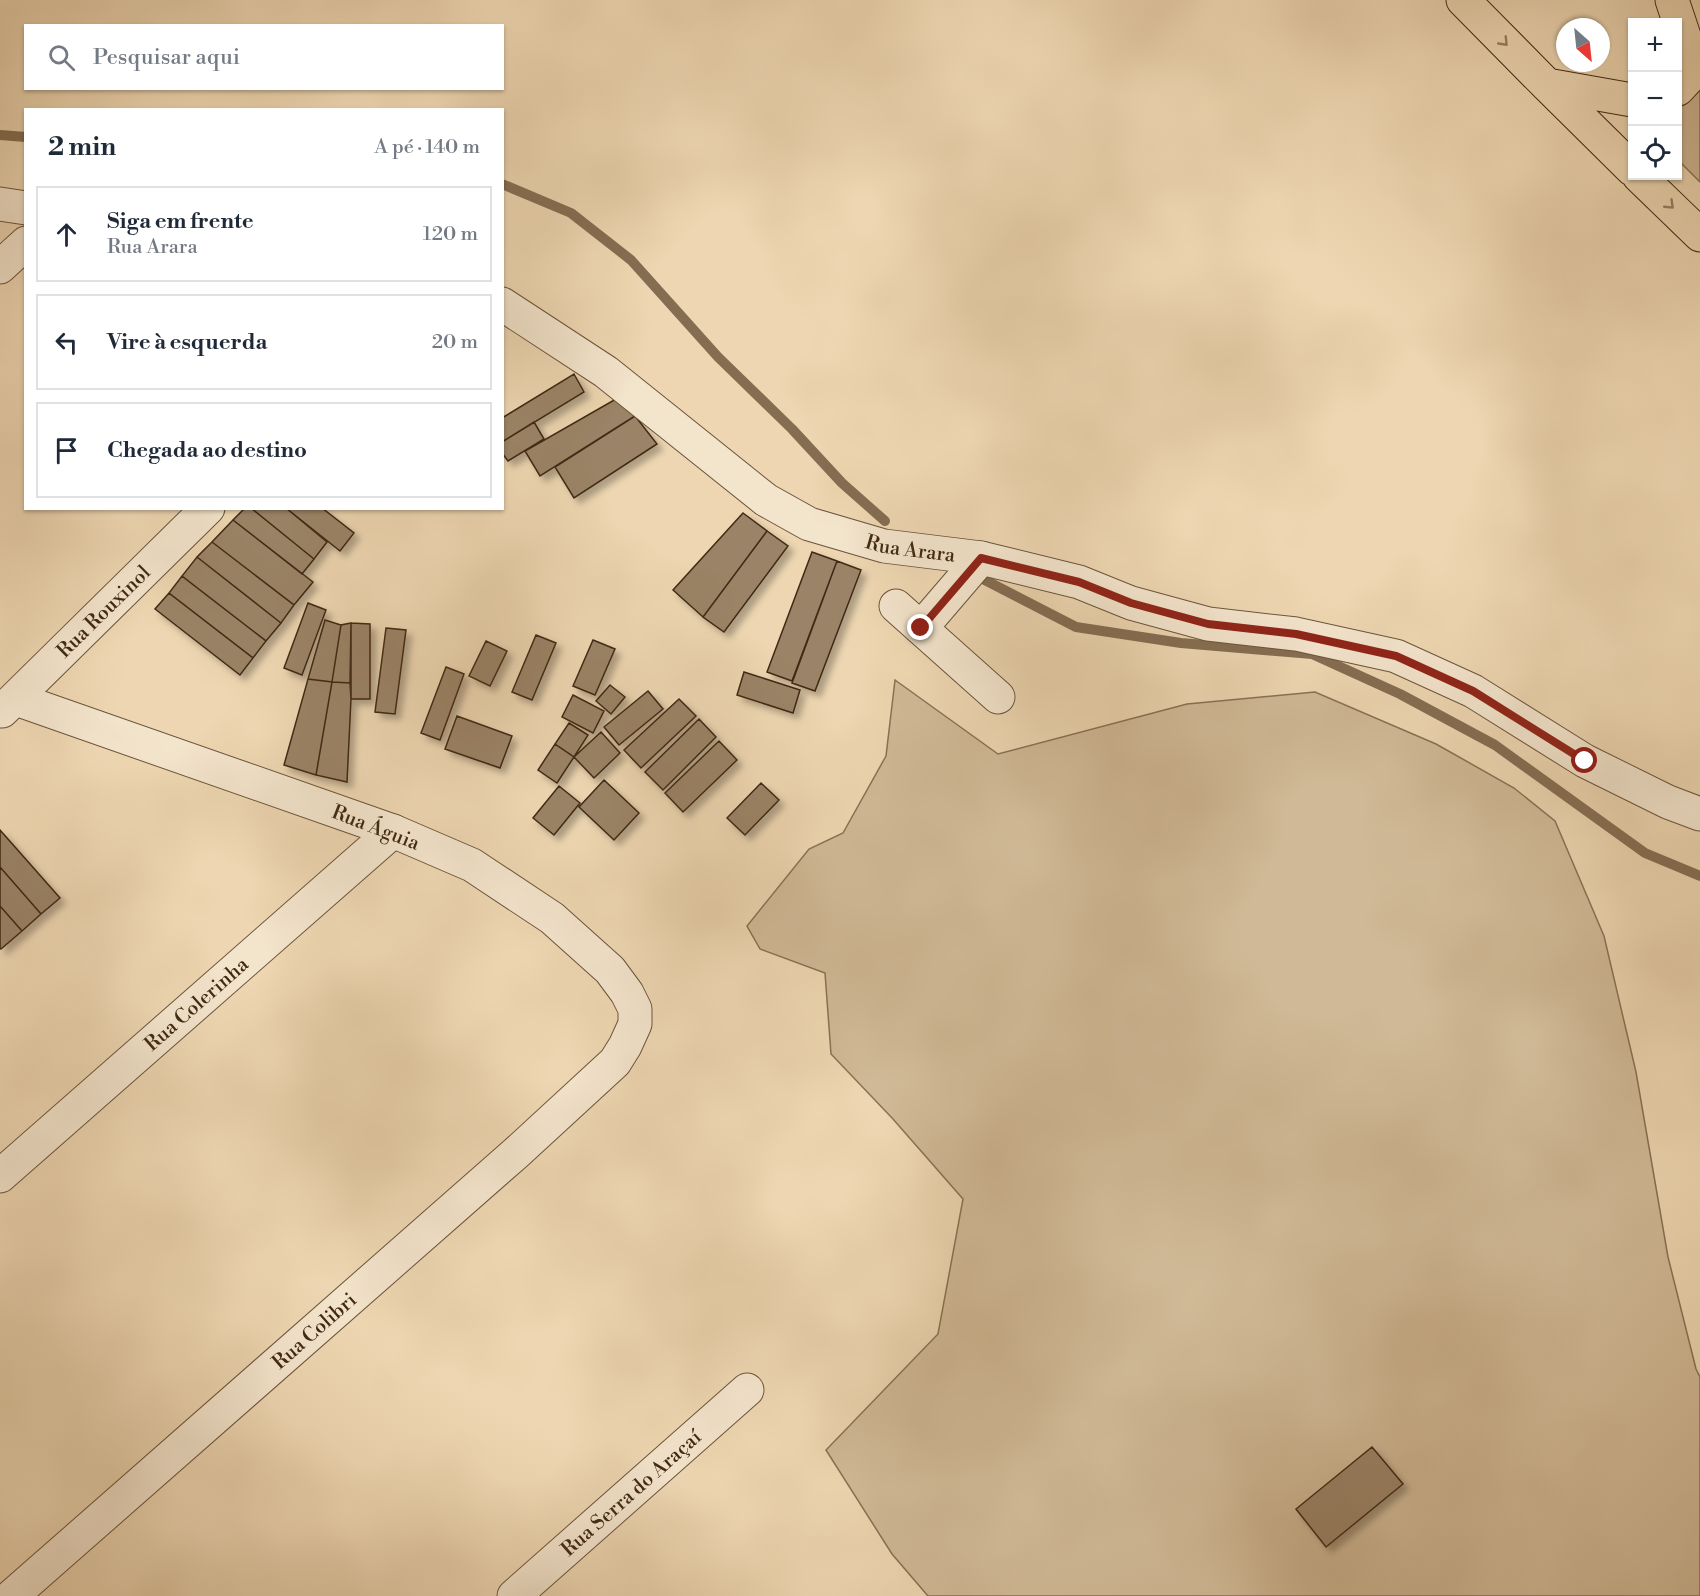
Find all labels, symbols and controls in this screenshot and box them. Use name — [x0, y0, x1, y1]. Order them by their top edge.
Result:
north arrow — [1556, 18, 1610, 72]
map controls — [1628, 18, 1682, 180]
button: + — [1628, 18, 1682, 72]
search box — [24, 24, 504, 90]
one-way arrow — [1497, 34, 1508, 45]
icon: search — [45, 41, 78, 74]
text: Pesquisar aqui — [93, 44, 240, 71]
button: − — [1628, 72, 1682, 126]
button: locate — [1628, 126, 1682, 180]
text: 2 min — [48, 131, 116, 163]
text: A pé · 140 m — [374, 135, 480, 160]
one-way arrow — [1663, 198, 1673, 209]
text: Siga em frente — [107, 208, 254, 235]
icon: ahead — [50, 218, 83, 251]
text: 120 m — [423, 222, 478, 247]
text: Rua Arara — [107, 235, 198, 260]
icon: left — [50, 326, 83, 359]
text: Vire à esquerda — [107, 329, 267, 356]
text: 20 m — [432, 330, 478, 355]
icon: arrive — [50, 434, 83, 467]
text: Chegada ao destino — [107, 437, 307, 464]
street label: Rua Arara — [862, 530, 957, 569]
street label: Rua Rouxinol — [52, 561, 156, 664]
route end — [907, 614, 933, 640]
route start — [1571, 747, 1597, 773]
street label: Rua Águia — [328, 799, 424, 857]
street label: Rua Colerinha — [140, 952, 255, 1057]
street label: Rua Colibri — [268, 1288, 363, 1376]
street label: Rua Serra do Araçaí — [557, 1424, 708, 1562]

